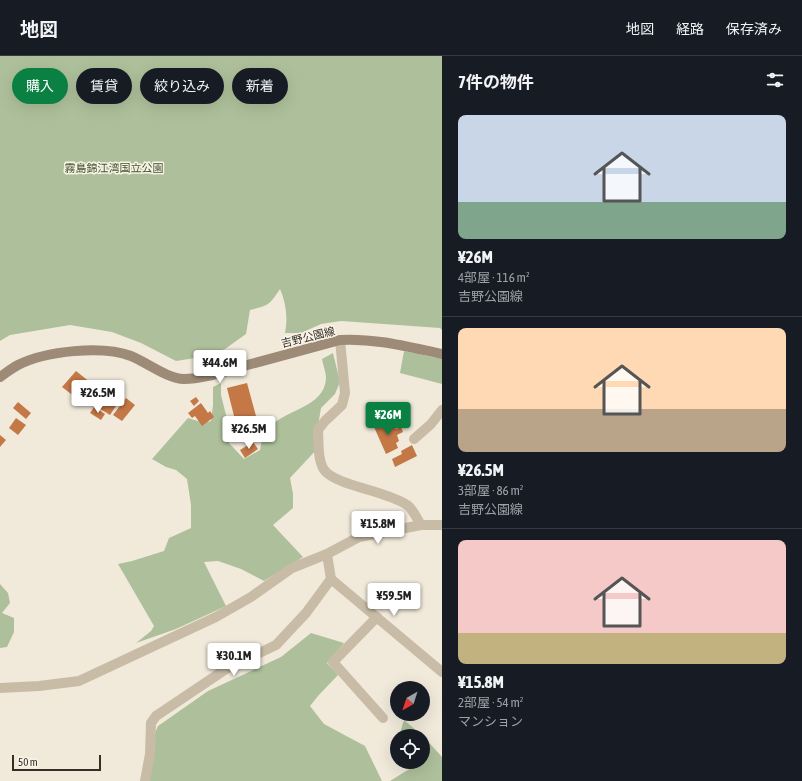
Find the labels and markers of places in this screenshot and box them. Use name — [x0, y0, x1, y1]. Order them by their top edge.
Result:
pin: ¥44.6M — [187, 350, 253, 384]
pin: ¥26.5M — [65, 380, 131, 414]
pin: ¥26M — [364, 402, 412, 436]
pin: ¥26.5M — [216, 416, 282, 450]
pin: ¥15.8M — [345, 511, 411, 545]
pin: ¥59.5M — [361, 583, 427, 617]
pin: ¥30.1M — [201, 643, 267, 677]

